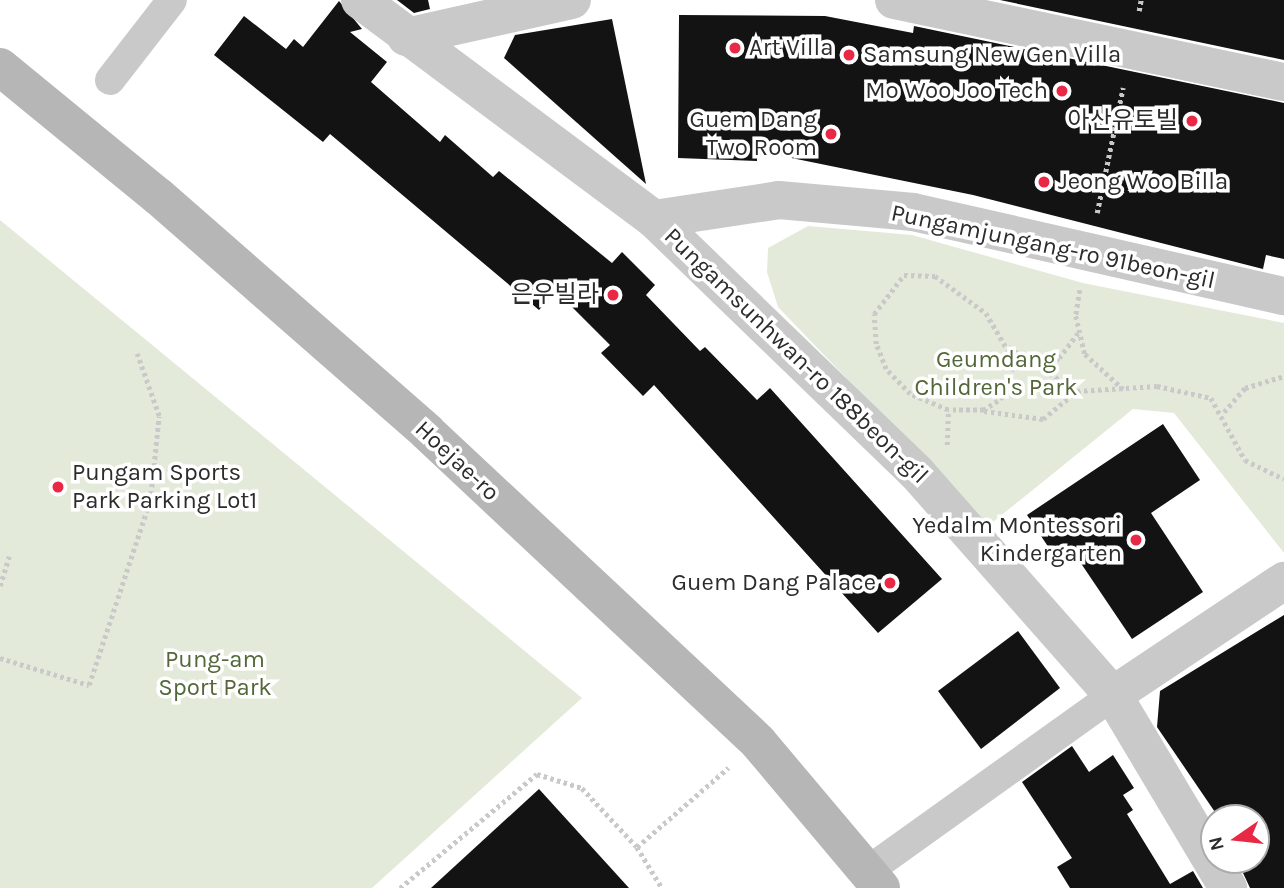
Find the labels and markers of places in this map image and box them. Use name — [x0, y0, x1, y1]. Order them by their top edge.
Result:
place label: Art Villa — [749, 34, 833, 62]
marker: Art Villa — [727, 40, 743, 56]
place label: Samsung New Gen Villa — [863, 41, 1121, 69]
marker: Samsung New Gen Villa — [841, 47, 857, 63]
place label: Mo Woo Joo Tech — [865, 77, 1048, 105]
marker: Mo Woo Joo Tech — [1054, 83, 1070, 99]
place label: Guem Dang Two Room — [689, 106, 817, 162]
place label: 아산유토빌 — [1068, 107, 1178, 135]
marker: 아산유토빌 — [1184, 113, 1200, 129]
marker: Guem Dang Two Room — [823, 126, 839, 142]
place label: Jeong Woo Billa — [1058, 168, 1228, 196]
marker: Jeong Woo Billa — [1036, 174, 1052, 190]
place label: 은우빌라 — [511, 281, 599, 309]
marker: 은우빌라 — [605, 287, 621, 303]
place label: Pungam Sports Park Parking Lot1 — [72, 459, 257, 515]
marker: Pungam Sports Park Parking Lot1 — [50, 479, 66, 495]
place label: Yedalm Montessori Kindergarten — [912, 512, 1122, 568]
marker: Yedalm Montessori Kindergarten — [1128, 532, 1144, 548]
place label: Guem Dang Palace — [672, 569, 876, 597]
marker: Guem Dang Palace — [882, 575, 898, 591]

